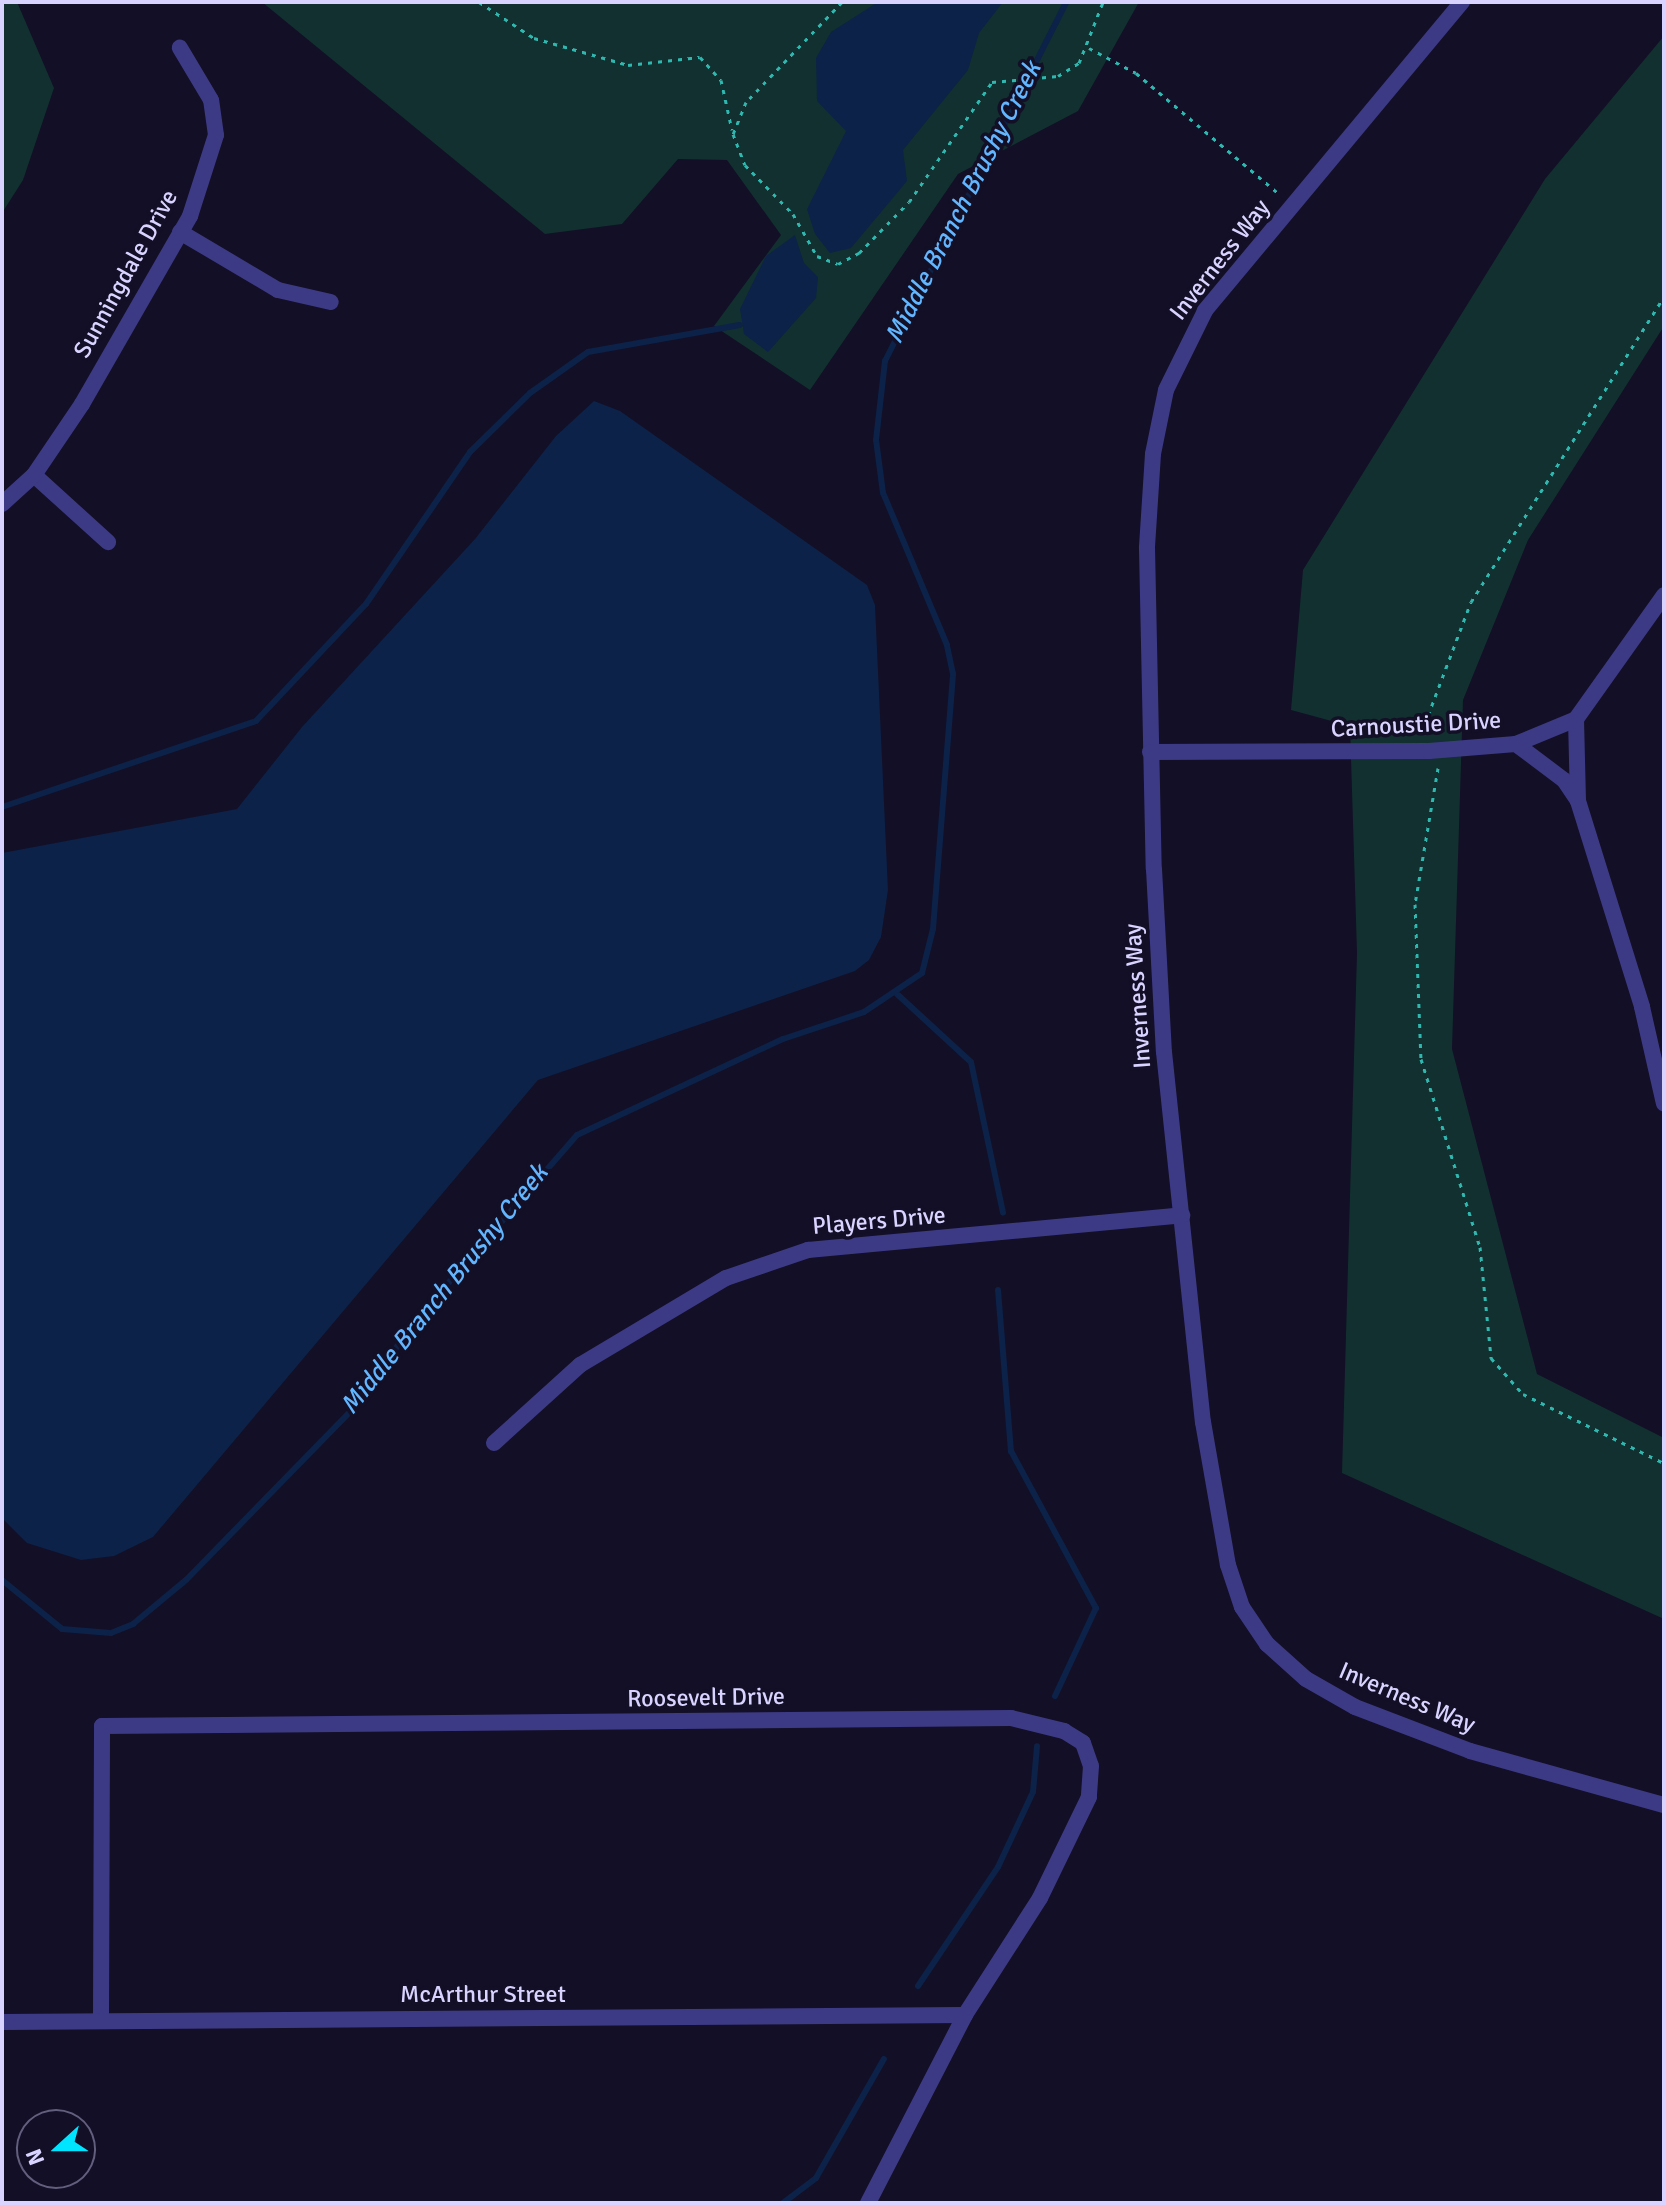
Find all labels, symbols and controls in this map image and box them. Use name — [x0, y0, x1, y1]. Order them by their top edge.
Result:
water label: Middle Branch Brushy Creek — [879, 57, 1049, 349]
street label: Sunningdale Drive — [68, 185, 184, 363]
street label: Inverness Way — [1164, 194, 1276, 326]
street label: Carnoustie Drive — [1330, 706, 1502, 744]
street label: Inverness Way — [1119, 923, 1157, 1069]
water label: Middle Branch Brushy Creek — [335, 1159, 555, 1421]
street label: Players Drive — [811, 1201, 947, 1241]
street label: Inverness Way — [1335, 1656, 1479, 1740]
street label: Roosevelt Drive — [627, 1682, 785, 1714]
street label: McArthur Street — [400, 1981, 566, 2009]
north arrow — [16, 2109, 96, 2189]
text: N — [20, 2145, 50, 2169]

